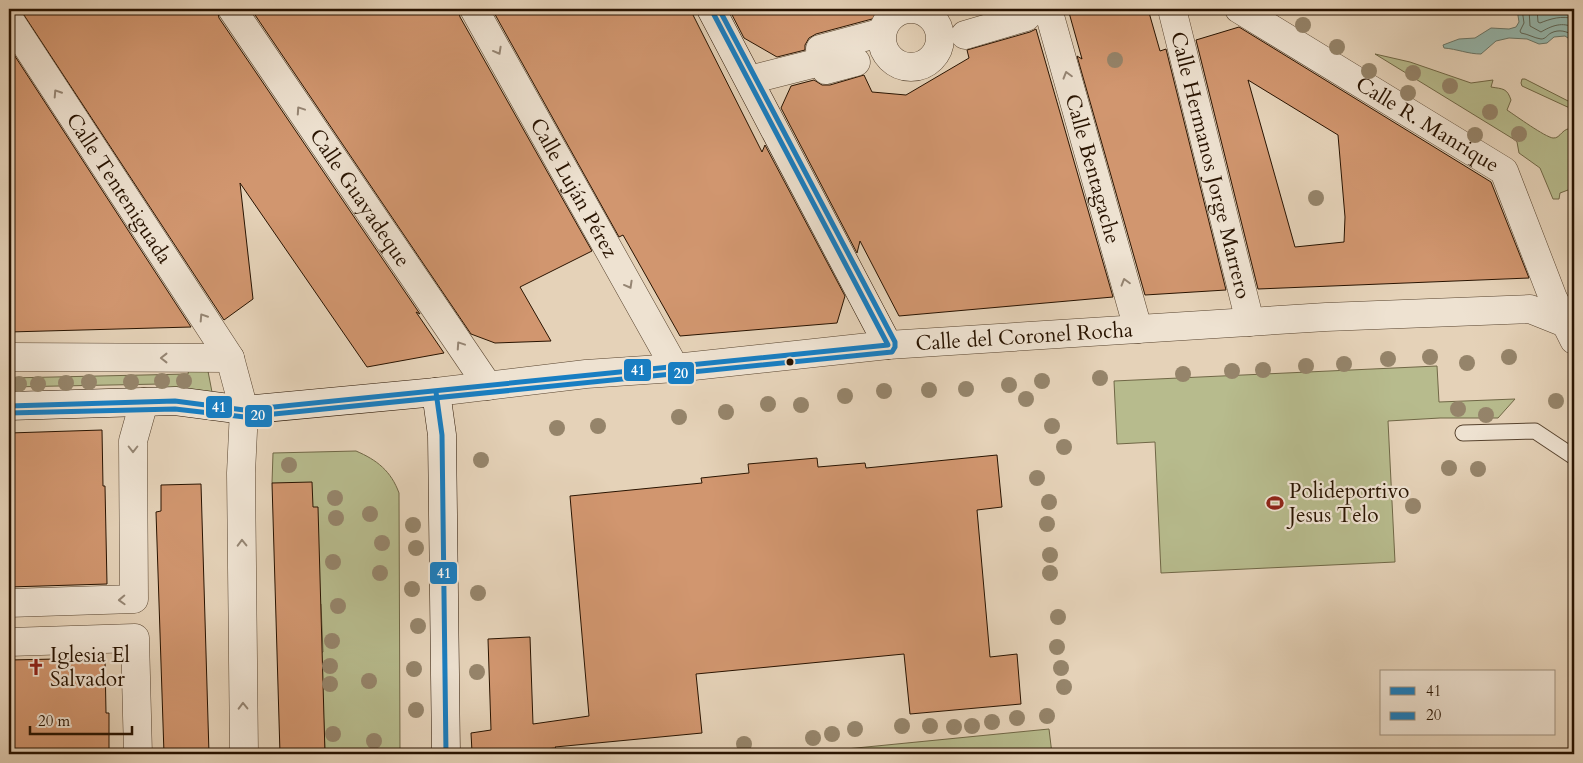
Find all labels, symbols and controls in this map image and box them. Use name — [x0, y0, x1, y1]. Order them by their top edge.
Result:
street label: Calle Hermanos Jorge Marrero — [1164, 29, 1258, 302]
one-way arrow — [492, 46, 502, 55]
street label: Calle R. Manrique — [1350, 69, 1505, 179]
one-way arrow — [1062, 72, 1072, 80]
one-way arrow — [54, 90, 63, 99]
street label: Calle Bentagache — [1058, 91, 1128, 247]
one-way arrow — [297, 106, 306, 115]
street label: Calle Tenteniguada — [59, 107, 179, 269]
street label: Calle Luján Pérez — [523, 113, 625, 264]
street label: Calle Guayadeque — [303, 123, 417, 273]
one-way arrow — [1120, 278, 1131, 287]
one-way arrow — [622, 279, 632, 288]
one-way arrow — [200, 314, 209, 323]
street label: Calle del Coronel Rocha — [915, 315, 1134, 358]
one-way arrow — [457, 342, 467, 351]
one-way arrow — [159, 353, 167, 363]
unlabelled marker — [785, 357, 795, 367]
line badge: 41 — [623, 358, 652, 382]
text: 41 — [631, 361, 645, 380]
line badge: 20 — [667, 361, 695, 385]
text: 20 — [674, 364, 688, 383]
line badge: 41 — [205, 395, 233, 419]
text: 41 — [212, 398, 226, 417]
line badge: 20 — [244, 404, 273, 428]
text: 20 — [251, 406, 265, 425]
one-way arrow — [128, 446, 138, 453]
place label: Polideportivo Jesus Telo — [1286, 477, 1409, 530]
sports icon: Polideportivo Jesus Telo — [1265, 493, 1285, 513]
one-way arrow — [236, 539, 247, 547]
line badge: 41 — [429, 561, 458, 585]
text: 41 — [437, 564, 451, 583]
one-way arrow — [118, 594, 126, 605]
place label: Iglesia El Salvador — [50, 641, 130, 694]
church icon: Iglesia El Salvador — [26, 657, 46, 677]
legend — [1380, 670, 1556, 736]
text: 41 — [1426, 681, 1441, 701]
one-way arrow — [238, 701, 248, 709]
scale bar — [30, 703, 132, 735]
text: 20 — [1426, 705, 1442, 725]
text: 20 m — [38, 711, 70, 731]

